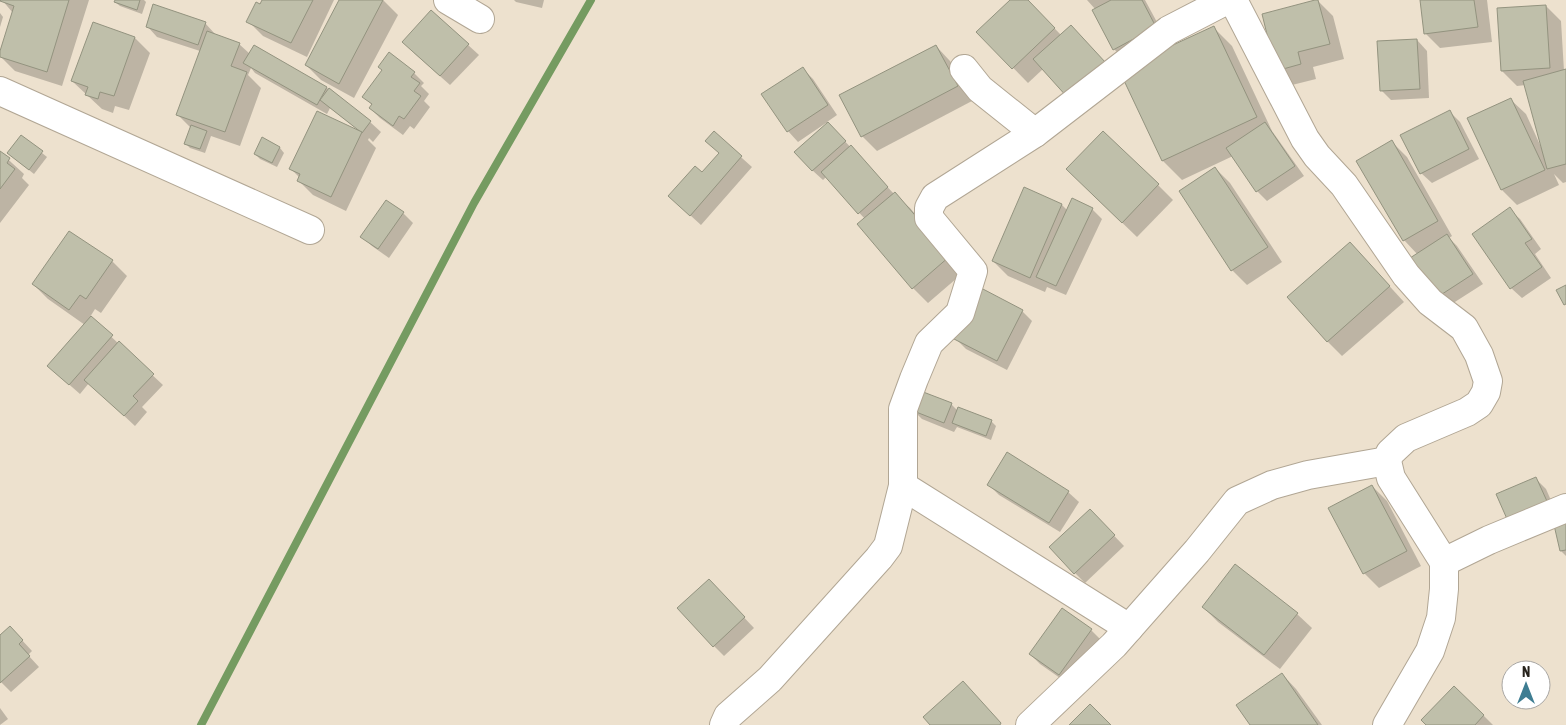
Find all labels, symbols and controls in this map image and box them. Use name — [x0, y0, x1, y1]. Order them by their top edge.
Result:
north arrow — [1501, 660, 1551, 710]
text: N — [1522, 664, 1530, 680]

